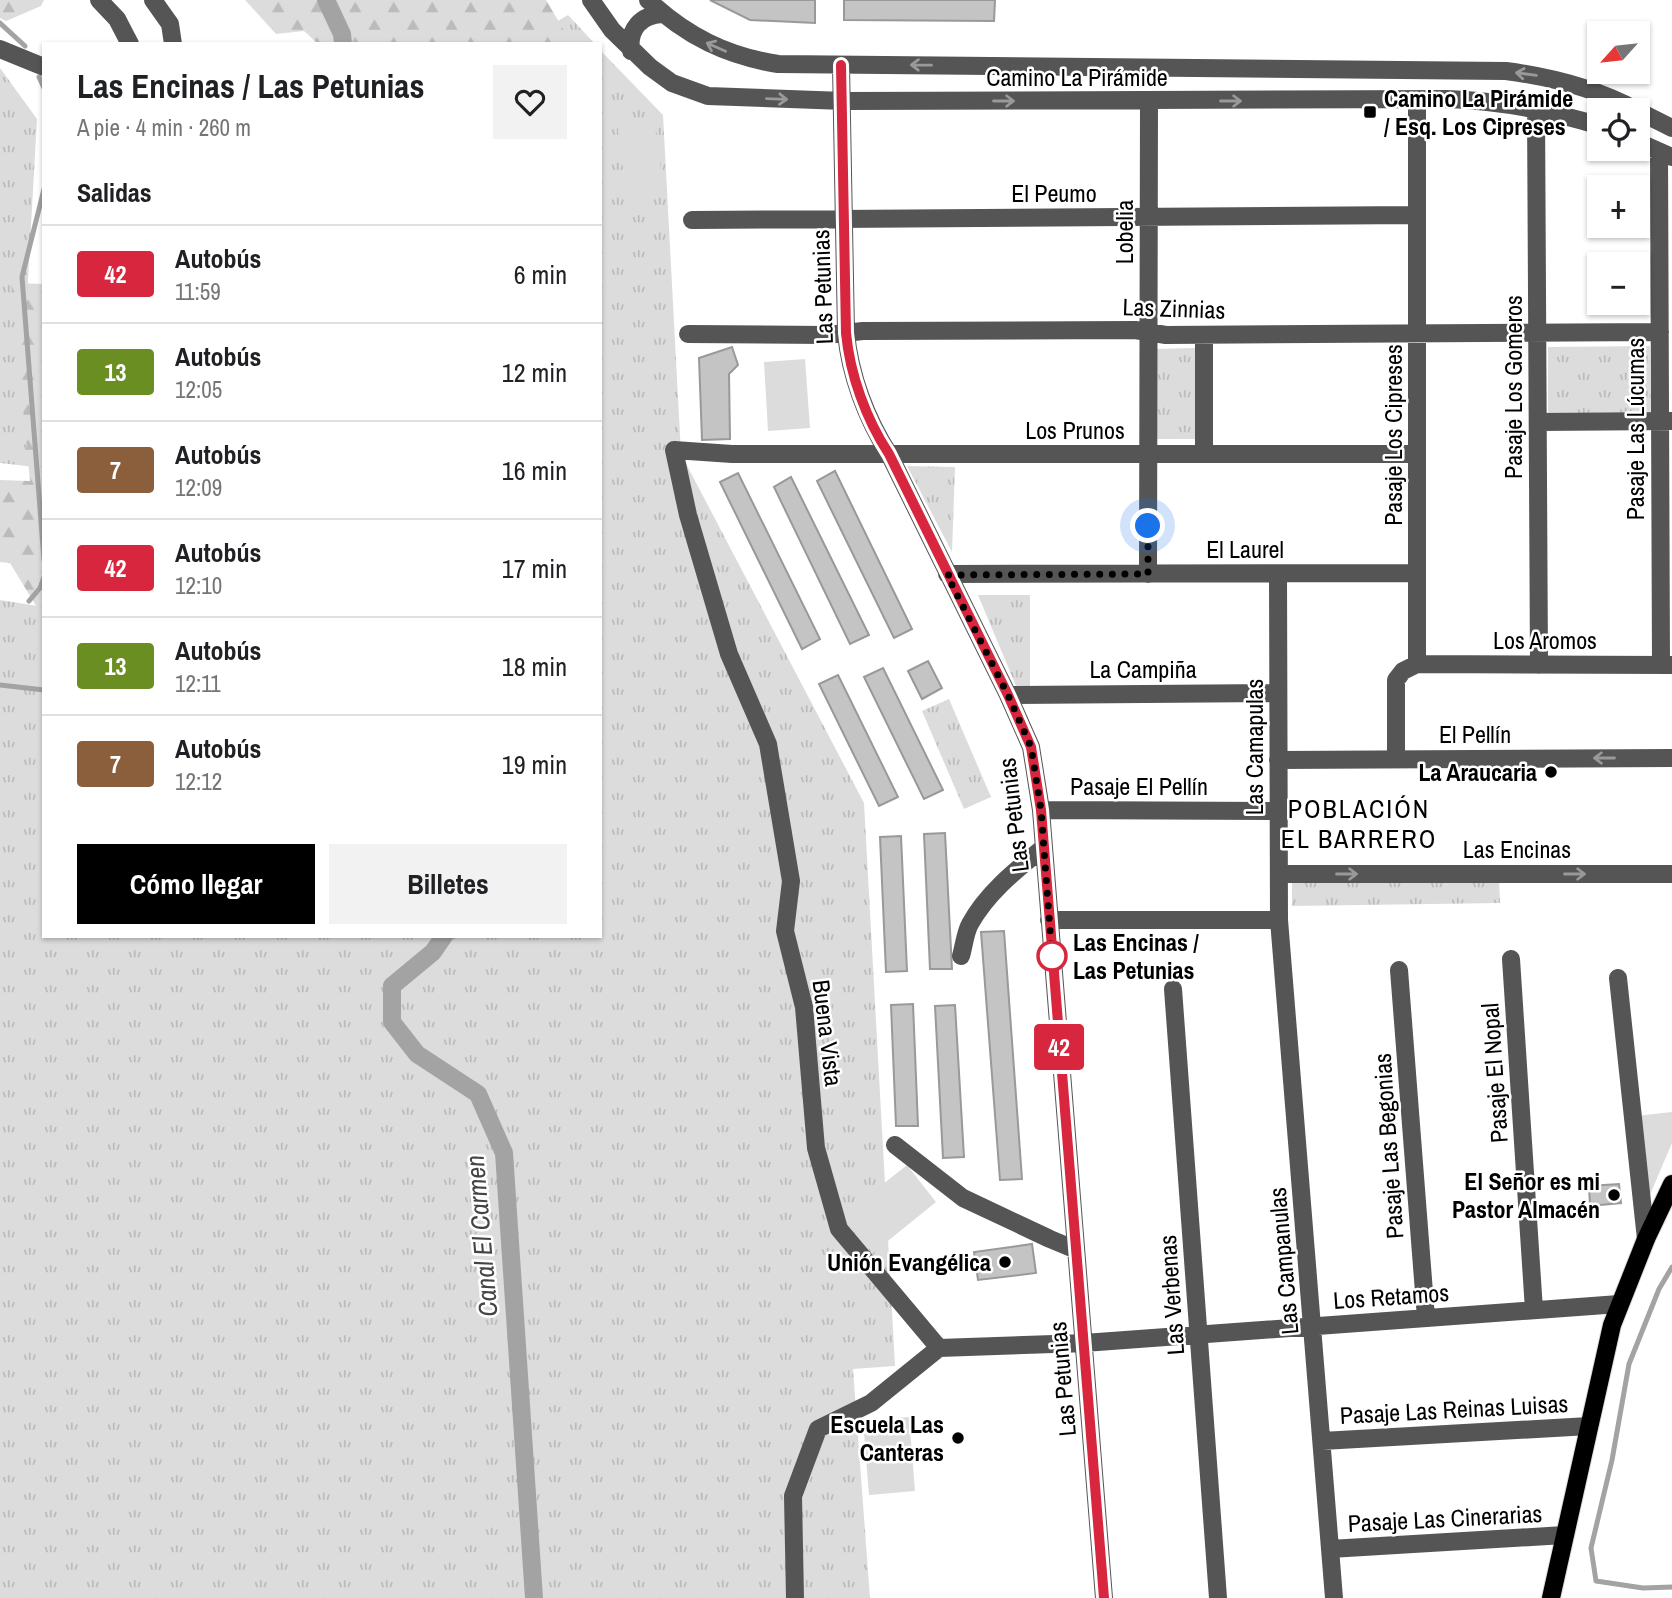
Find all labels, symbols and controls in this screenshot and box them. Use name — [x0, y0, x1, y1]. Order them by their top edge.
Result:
north arrow — [1587, 21, 1650, 84]
map controls — [1587, 21, 1650, 315]
one-way arrow — [706, 40, 728, 53]
one-way arrow — [910, 58, 933, 72]
street label: Camino La Pirámide — [986, 61, 1168, 93]
text: Las Encinas / Las Petunias — [77, 64, 424, 108]
button: heart — [493, 65, 567, 139]
one-way arrow — [1515, 67, 1538, 80]
place label: Camino La Pirámide / Esq. Los Cipreses — [1384, 82, 1573, 142]
one-way arrow — [765, 92, 788, 105]
one-way arrow — [992, 94, 1015, 108]
one-way arrow — [1220, 94, 1243, 108]
button: locate — [1587, 98, 1650, 161]
marker: Camino La Pirámide / Esq. Los Cipreses — [1362, 104, 1378, 120]
text: A pie · 4 min · 260 m — [77, 112, 251, 143]
text: Salidas — [77, 175, 152, 210]
button: + — [1587, 175, 1650, 238]
street label: El Peumo — [1011, 177, 1097, 209]
street label: Lobelia — [1108, 200, 1140, 264]
street label: Las Petunias — [804, 229, 840, 345]
text: Autobús — [175, 241, 261, 276]
button: − — [1587, 252, 1650, 315]
text: 6 min — [514, 257, 567, 292]
text: 42 — [105, 258, 126, 290]
text: 11:59 — [175, 276, 221, 307]
street label: Las Zinnias — [1122, 290, 1226, 326]
street label: Pasaje Los Gomeros — [1497, 295, 1529, 479]
street label: Pasaje Las Lúcumas — [1619, 338, 1651, 520]
text: Autobús — [175, 339, 261, 374]
street label: Pasaje Los Cipreses — [1377, 344, 1409, 526]
text: 12 min — [502, 355, 567, 390]
text: 13 — [105, 356, 126, 388]
text: 12:05 — [175, 374, 222, 405]
street label: Los Prunos — [1025, 414, 1125, 446]
text: Autobús — [175, 437, 261, 472]
text: 16 min — [502, 453, 567, 488]
text: 7 — [110, 454, 121, 486]
text: 12:09 — [175, 472, 222, 503]
your location — [1130, 508, 1165, 543]
street label: El Laurel — [1206, 533, 1284, 565]
text: Autobús — [175, 535, 261, 570]
text: 17 min — [502, 551, 567, 586]
text: 42 — [105, 552, 126, 584]
text: 12:10 — [175, 570, 222, 601]
street label: Los Aromos — [1493, 624, 1597, 656]
text: Autobús — [175, 633, 261, 668]
text: 18 min — [502, 649, 567, 684]
text: 13 — [105, 650, 126, 682]
street label: La Campiña — [1089, 653, 1197, 685]
text: 12:11 — [175, 668, 221, 699]
street label: Las Camapulas — [1238, 679, 1270, 815]
street label: El Pellín — [1439, 718, 1511, 750]
text: Autobús — [175, 731, 261, 766]
text: 19 min — [502, 747, 567, 782]
text: 7 — [110, 748, 121, 780]
one-way arrow — [1593, 751, 1616, 765]
street label: Las Petunias — [990, 756, 1036, 874]
place label: La Araucaria — [1418, 756, 1537, 788]
marker: La Araucaria — [1543, 764, 1559, 780]
text: 12:12 — [175, 766, 222, 797]
street label: Pasaje El Pellín — [1070, 770, 1208, 802]
district label: POBLACIÓN EL BARRERO — [1281, 791, 1437, 856]
street label: Las Encinas — [1463, 833, 1571, 865]
button: Cómo llegar — [77, 844, 315, 924]
button: Billetes — [329, 844, 567, 924]
one-way arrow — [1335, 867, 1358, 881]
one-way arrow — [1563, 867, 1586, 881]
place label: Las Encinas / Las Petunias — [1073, 926, 1199, 986]
marker: Las Encinas / Las Petunias — [1037, 941, 1067, 971]
street label: Buena Vista — [806, 978, 850, 1088]
street label: Pasaje El Nopal — [1473, 1002, 1515, 1144]
line badge: 42 — [1028, 1024, 1090, 1070]
text: 42 — [1048, 1031, 1070, 1063]
street label: Pasaje Las Begonias — [1366, 1052, 1410, 1240]
water label: Canal El Carmen — [456, 1154, 506, 1318]
place label: El Señor es mi Pastor Almacén — [1452, 1165, 1600, 1225]
street label: Las Campanulas — [1261, 1186, 1305, 1336]
marker: El Señor es mi Pastor Almacén — [1606, 1187, 1622, 1203]
street label: Las Verbenas — [1151, 1234, 1191, 1356]
place label: Unión Evangélica — [827, 1246, 991, 1278]
marker: Unión Evangélica — [997, 1254, 1013, 1270]
street label: Los Retamos — [1332, 1276, 1450, 1316]
street label: Las Petunias — [1041, 1320, 1083, 1438]
street label: Pasaje Las Reinas Luisas — [1339, 1387, 1569, 1431]
place label: Escuela Las Canteras — [830, 1408, 944, 1468]
marker: Escuela Las Canteras — [950, 1430, 966, 1446]
street label: Pasaje Las Cinerarias — [1347, 1497, 1543, 1539]

